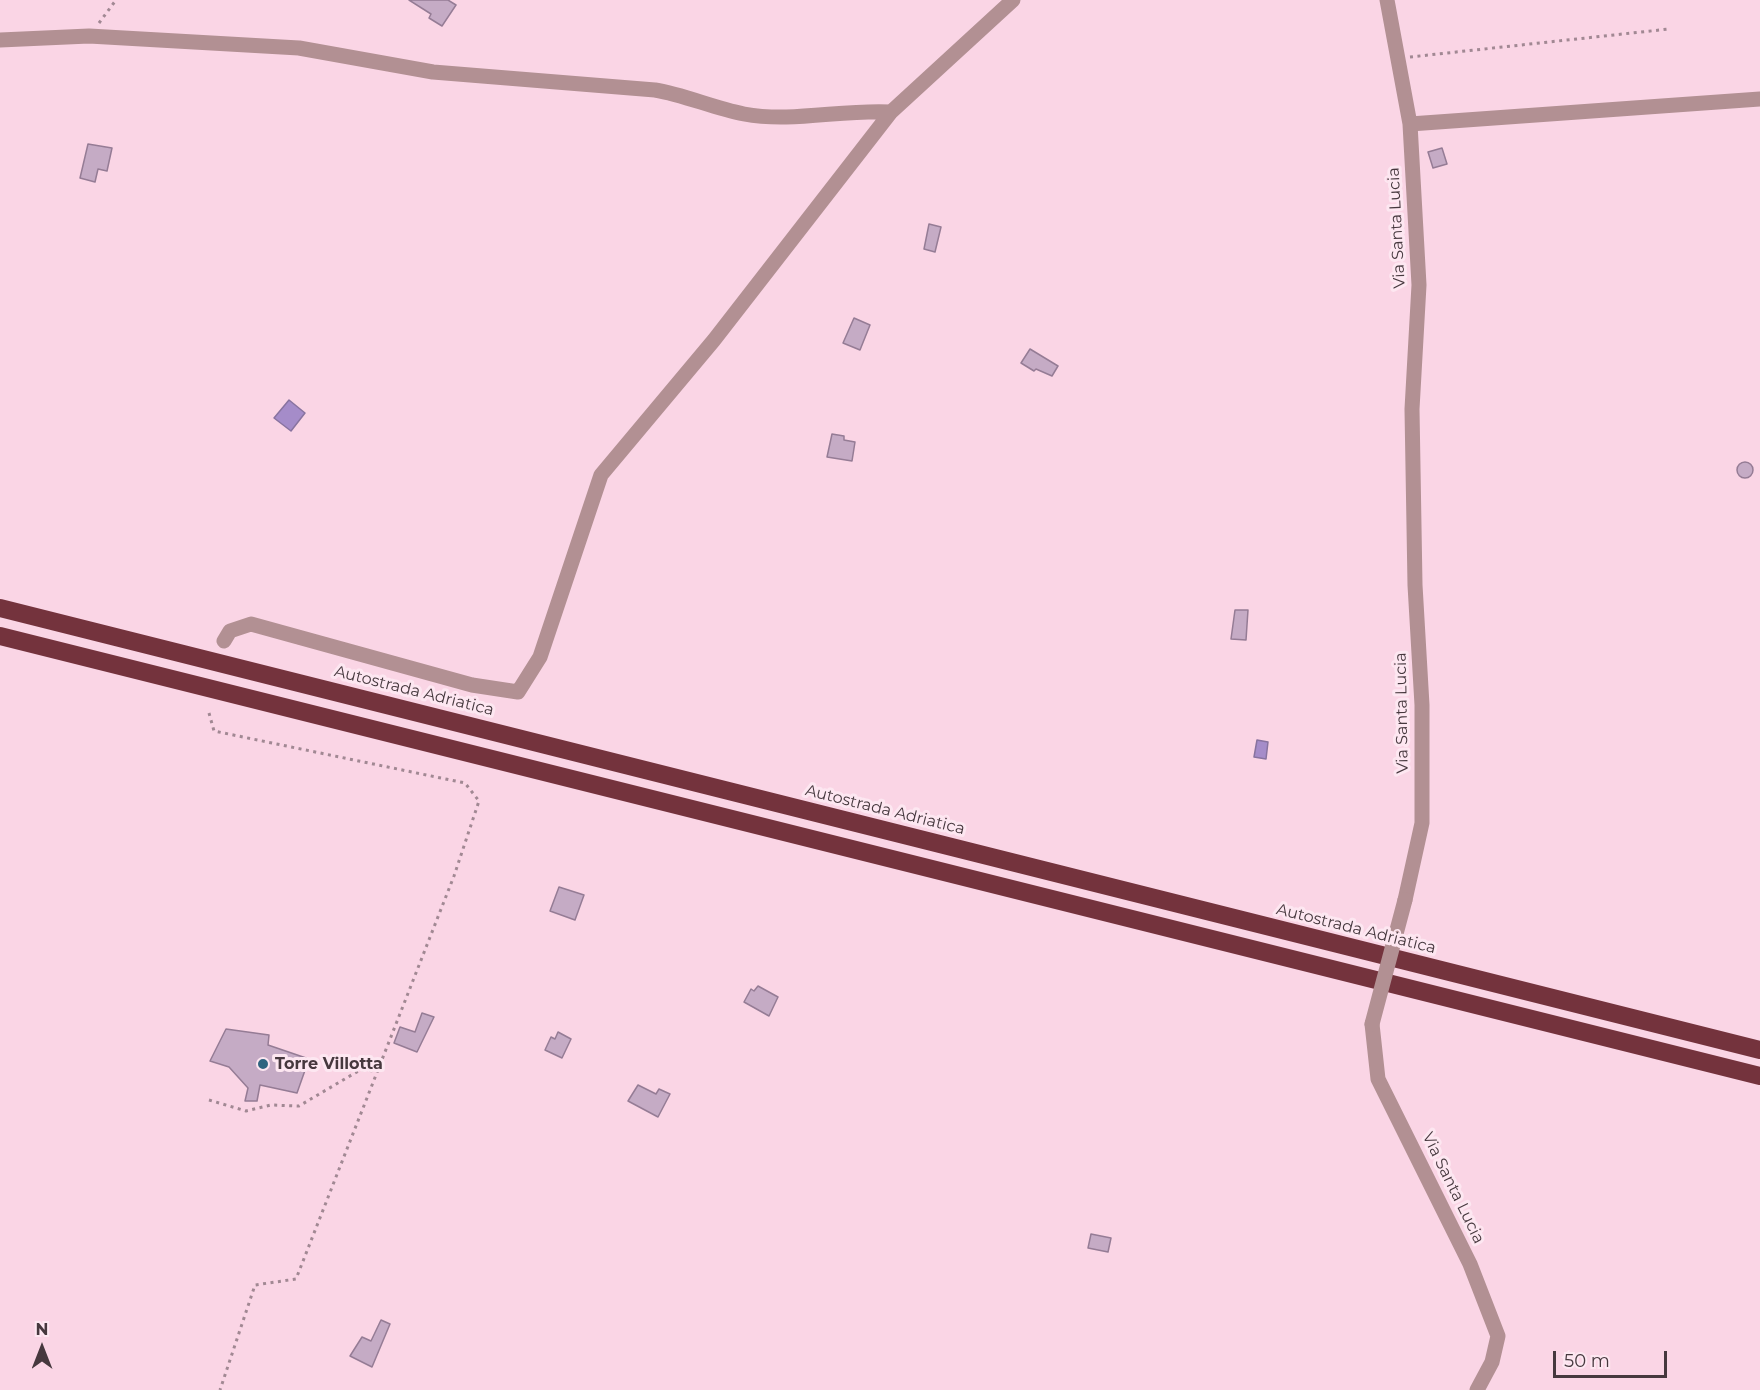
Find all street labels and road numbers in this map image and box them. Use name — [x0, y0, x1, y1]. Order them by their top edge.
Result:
street label: Via Santa Lucia — [1384, 167, 1410, 289]
street label: Via Santa Lucia — [1391, 652, 1413, 774]
street label: Autostrada Adriatica — [332, 662, 496, 720]
street label: Autostrada Adriatica — [803, 781, 967, 839]
street label: Autostrada Adriatica — [1274, 900, 1438, 958]
street label: Via Santa Lucia — [1418, 1129, 1488, 1247]

